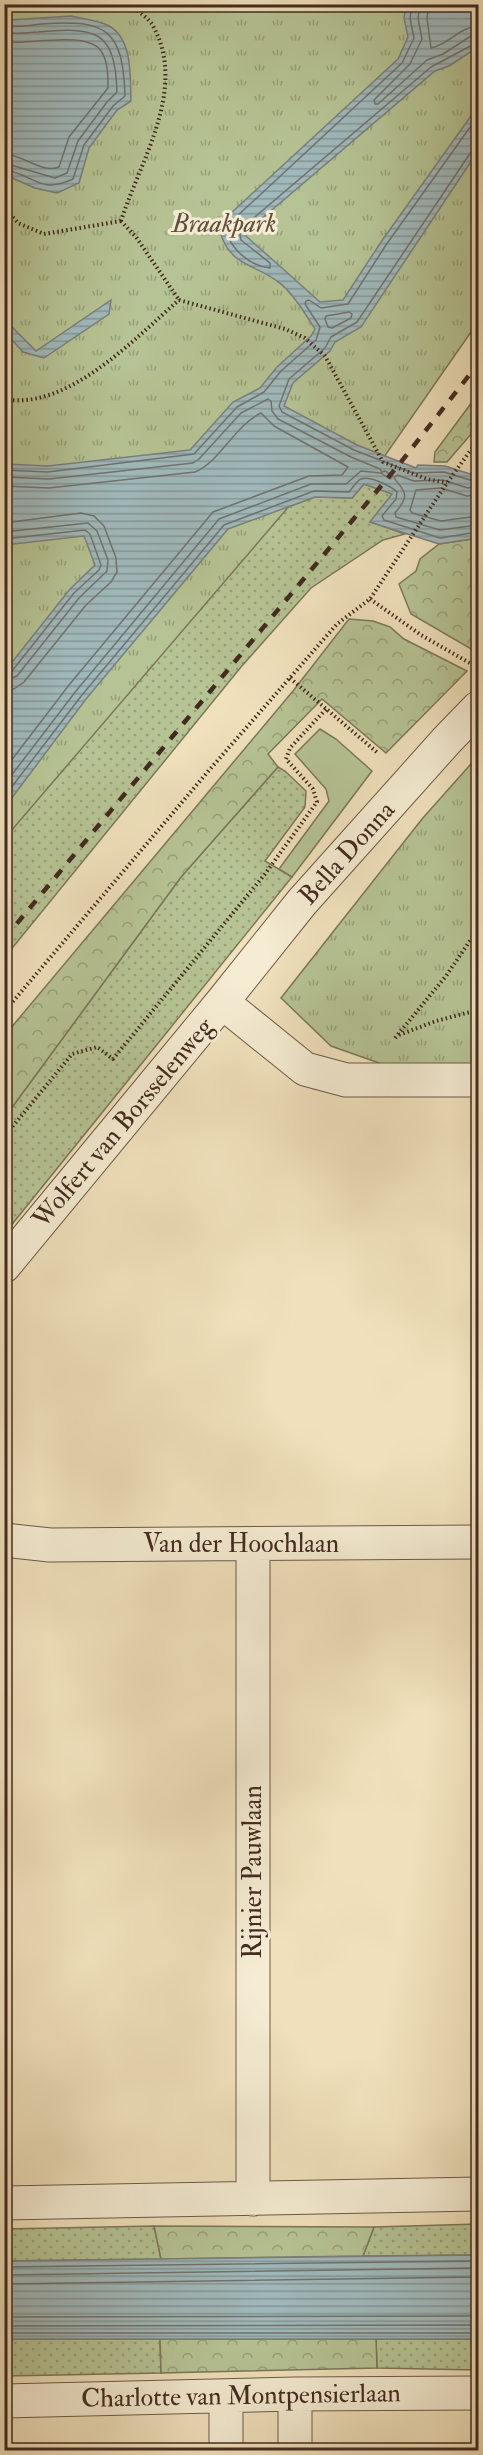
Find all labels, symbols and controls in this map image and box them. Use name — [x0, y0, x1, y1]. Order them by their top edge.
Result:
park label: Braakpark — [170, 208, 276, 240]
street label: Bella Donna — [292, 794, 402, 911]
street label: Wolfert van Borsselenweg — [25, 1010, 221, 1235]
street label: Van der Hoochlaan — [143, 1528, 339, 1560]
street label: Rijnier Pauwlaan — [237, 1785, 269, 1959]
street label: Charlotte van Montpensierlaan — [81, 2377, 401, 2416]

